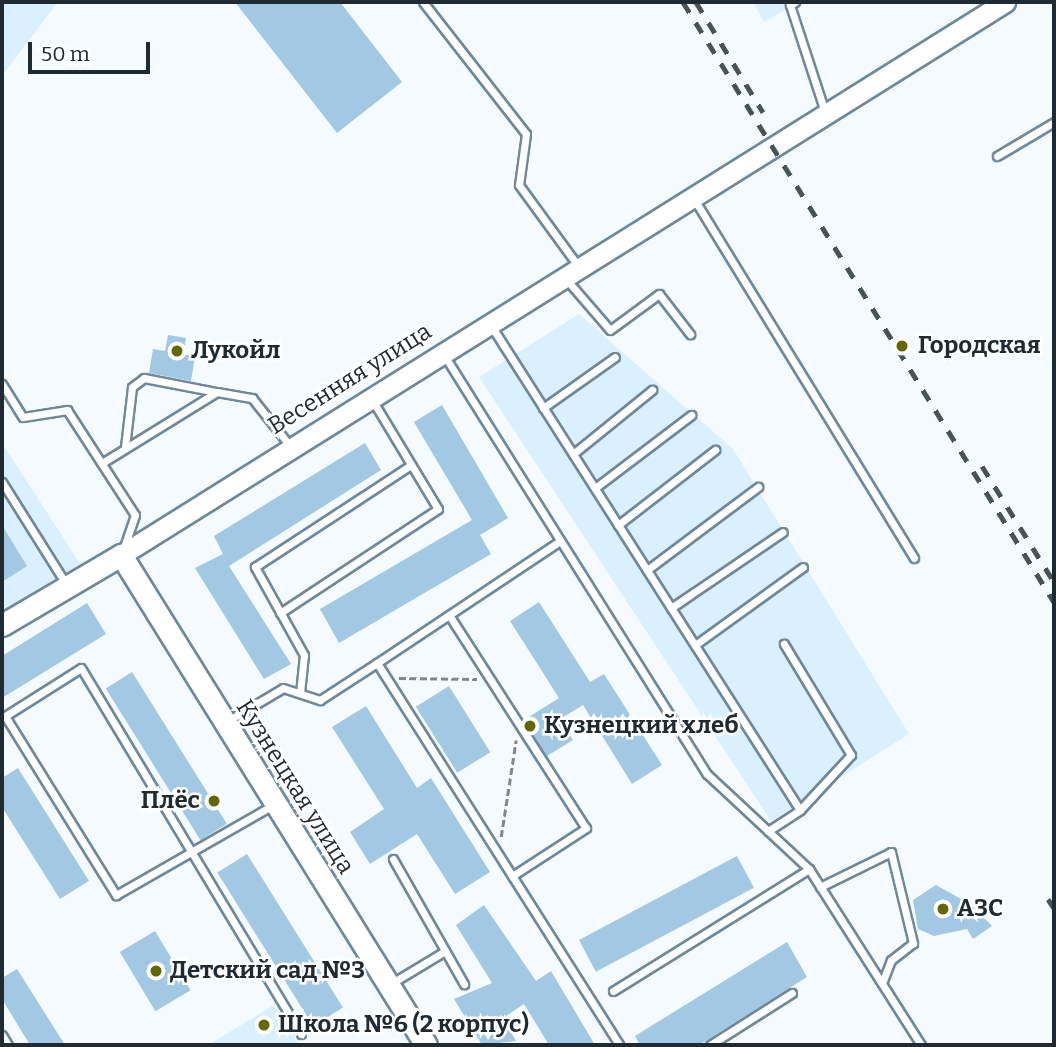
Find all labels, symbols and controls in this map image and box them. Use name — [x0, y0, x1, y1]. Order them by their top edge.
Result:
scale bar — [32, 28, 154, 72]
text: 50 m — [41, 41, 90, 67]
street label: Весенняя улица — [263, 317, 437, 441]
place label: Городская — [918, 332, 1041, 360]
marker: Городская — [892, 336, 912, 356]
place label: Лукойл — [191, 337, 280, 365]
marker: Лукойл — [169, 343, 185, 359]
street label: Кузнецкая улица — [230, 695, 360, 879]
place label: Кузнецкий хлеб — [544, 712, 739, 740]
marker: Кузнецкий хлеб — [522, 718, 538, 734]
place label: Плёс — [141, 787, 200, 815]
marker: Плёс — [206, 793, 222, 809]
place label: АЗС — [957, 895, 1003, 923]
marker: АЗС — [935, 901, 951, 917]
place label: Детский сад №3 — [170, 957, 365, 985]
marker: Детский сад №3 — [148, 963, 164, 979]
place label: Школа №6 (2 корпус) — [278, 1011, 529, 1039]
marker: Школа №6 (2 корпус) — [256, 1017, 272, 1033]

